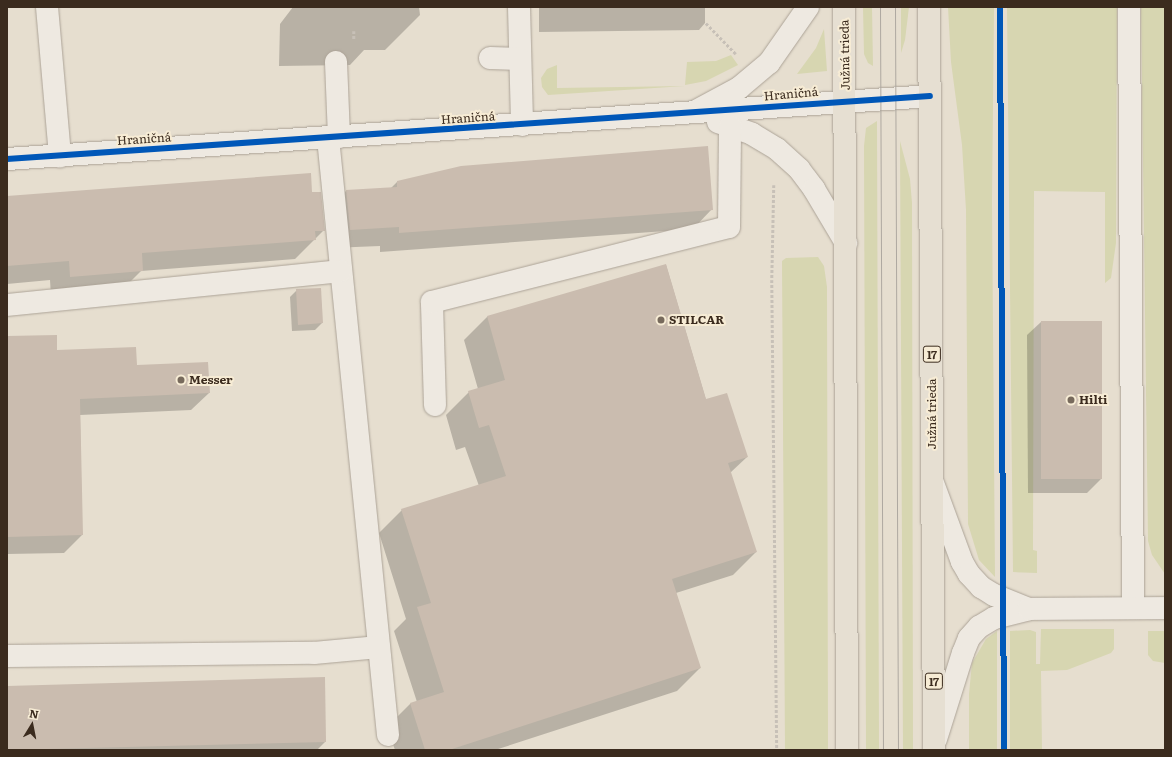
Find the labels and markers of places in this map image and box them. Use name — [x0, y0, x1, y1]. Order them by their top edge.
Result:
place label: STILCAR — [669, 313, 724, 327]
marker: STILCAR — [656, 315, 666, 325]
place label: Messer — [189, 373, 233, 387]
marker: Messer — [176, 375, 186, 385]
place label: Hilti — [1079, 393, 1107, 407]
marker: Hilti — [1066, 395, 1076, 405]

